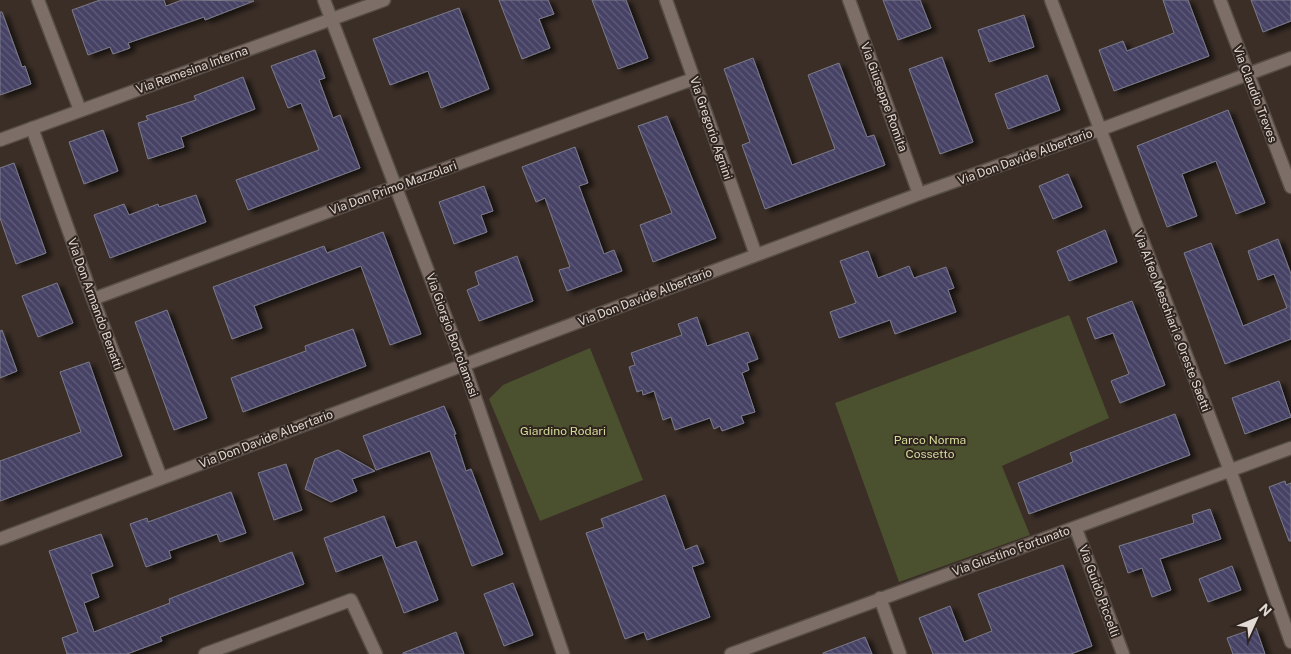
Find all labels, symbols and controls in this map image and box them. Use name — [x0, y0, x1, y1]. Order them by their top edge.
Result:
street label: Via Giuseppe Romita — [858, 40, 910, 154]
street label: Via Remesina Interna — [134, 43, 250, 97]
street label: Via Claudio Treves — [1230, 44, 1280, 144]
street label: Via Gregorio Agnini — [687, 75, 735, 181]
street label: Via Don Davide Albertario — [956, 126, 1094, 188]
street label: Via Don Primo Mazzolari — [327, 158, 459, 218]
street label: Via Alfeo Meschiari e Oreste Saetti — [1131, 228, 1213, 414]
street label: Via Don Armando Benatti — [65, 236, 125, 372]
street label: Via Don Davide Albertario — [576, 265, 714, 329]
street label: Via Giorgio Bortolamasi — [423, 271, 481, 399]
street label: Via Don Davide Albertario — [197, 407, 335, 471]
park label: Giardino Rodari — [520, 424, 606, 438]
park label: Parco Norma Cossetto — [894, 433, 966, 461]
street label: Via Giustino Fortunato — [950, 523, 1072, 579]
street label: Via Guido Piccelli — [1076, 543, 1122, 639]
north arrow — [1231, 594, 1281, 644]
text: N — [1256, 600, 1275, 619]

